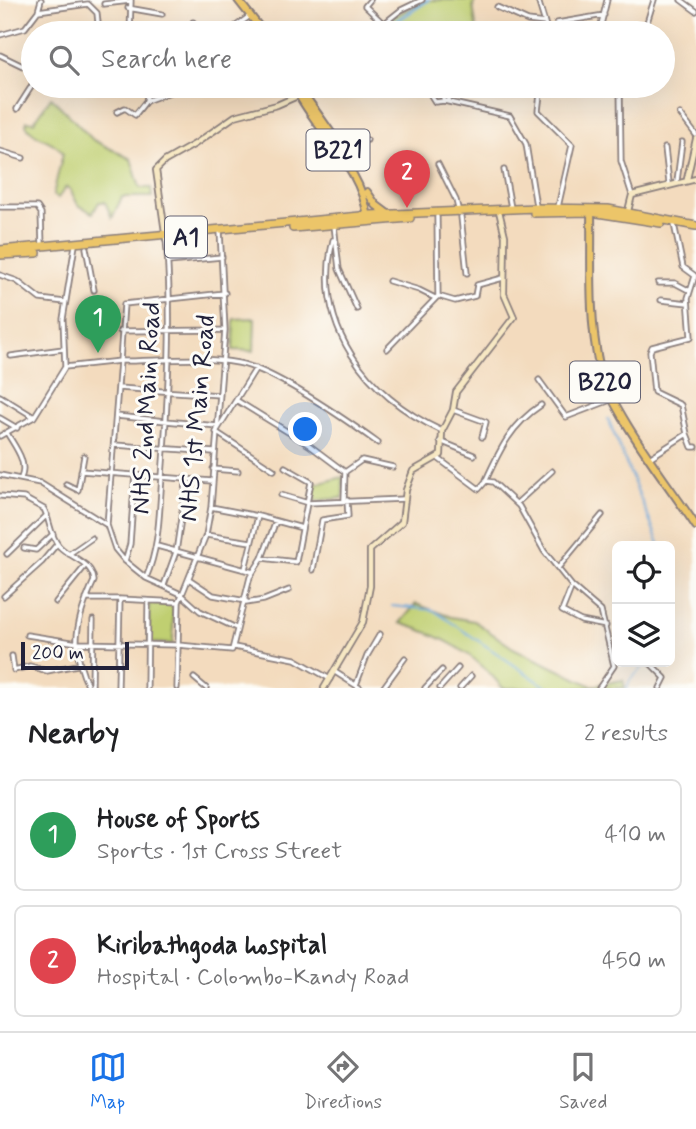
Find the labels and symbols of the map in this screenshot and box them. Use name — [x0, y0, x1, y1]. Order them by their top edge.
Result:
road number: B221 — [306, 130, 370, 170]
pin: 2 — [384, 150, 430, 208]
road number: A1 — [165, 216, 207, 258]
pin: 1 — [75, 295, 121, 353]
street label: NHS 2nd Main Road — [124, 301, 170, 515]
street label: NHS 1st Main Road — [172, 313, 224, 523]
road number: B220 — [570, 362, 640, 402]
your location — [288, 412, 322, 446]
scale bar — [21, 639, 130, 671]

